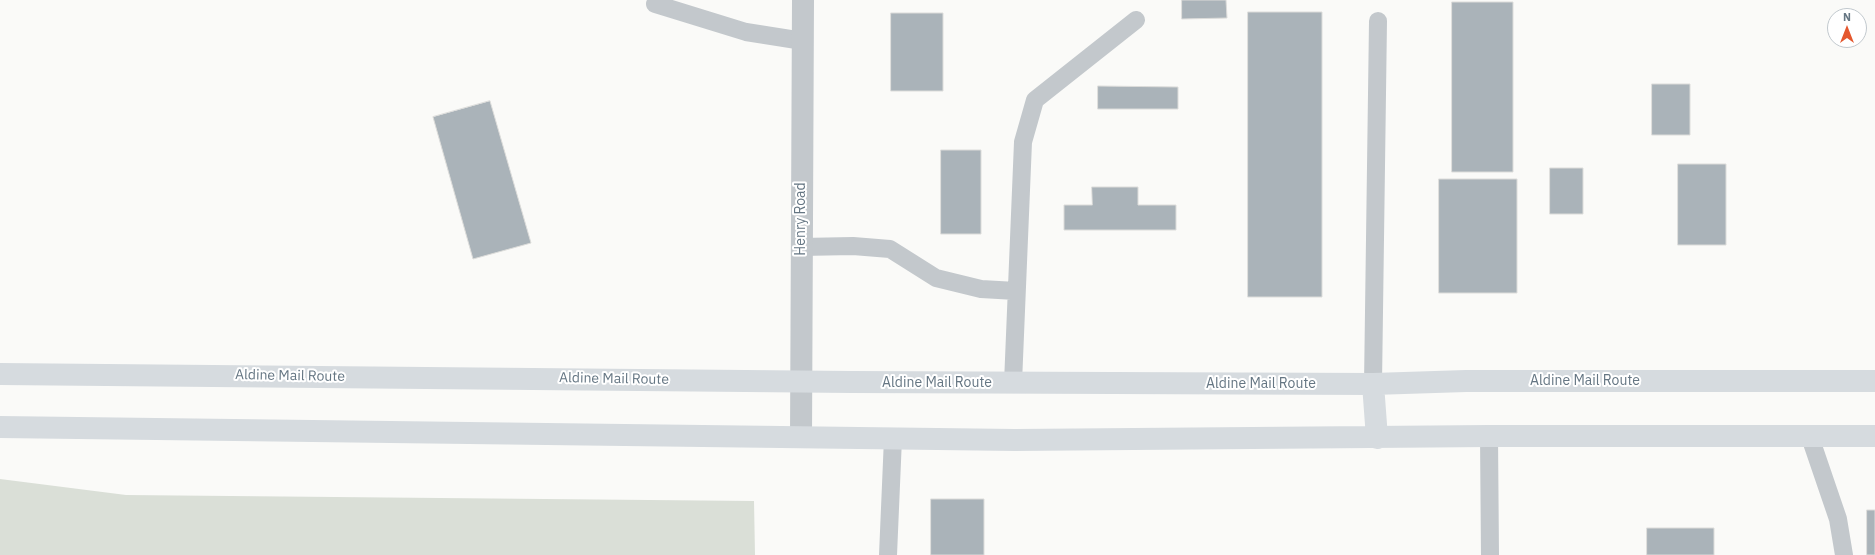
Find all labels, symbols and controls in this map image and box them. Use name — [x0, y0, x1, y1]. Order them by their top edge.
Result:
north arrow — [1827, 8, 1867, 48]
text: N — [1843, 10, 1851, 24]
street label: Henry Road — [793, 182, 809, 256]
street label: Aldine Mail Route — [235, 367, 345, 385]
street label: Aldine Mail Route — [559, 370, 669, 388]
street label: Aldine Mail Route — [1530, 373, 1640, 389]
street label: Aldine Mail Route — [882, 375, 992, 391]
street label: Aldine Mail Route — [1206, 376, 1316, 392]

